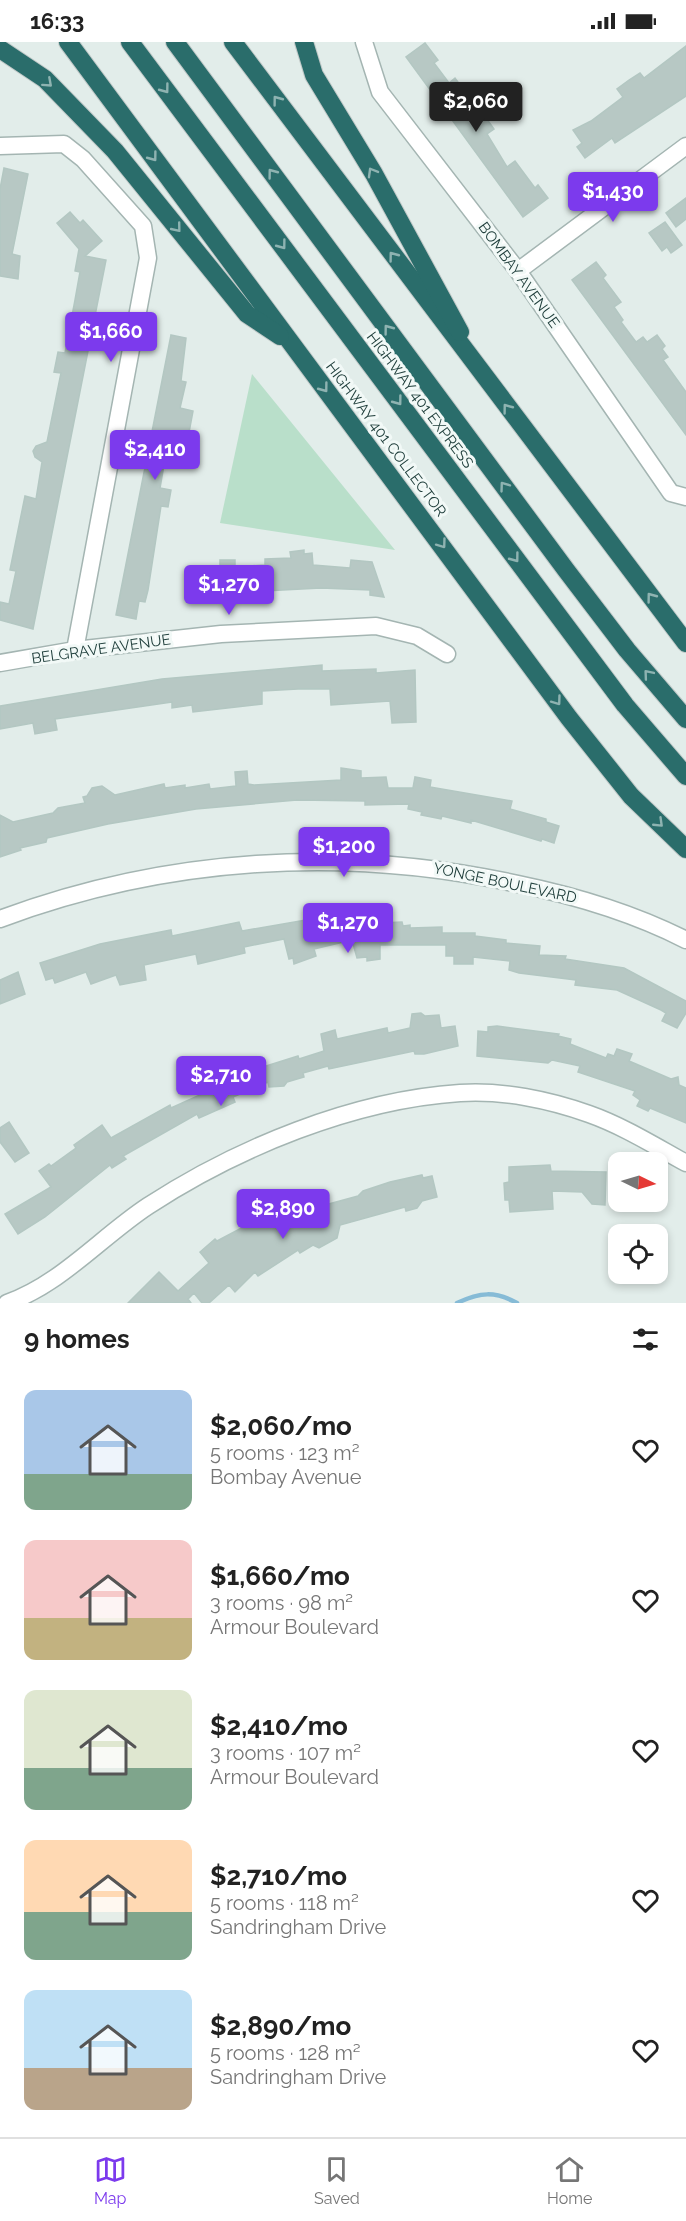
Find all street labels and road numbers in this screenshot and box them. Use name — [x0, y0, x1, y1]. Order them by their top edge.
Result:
street label: BOMBAY AVENUE — [475, 219, 563, 331]
street label: HIGHWAY 401 EXPRESS — [363, 328, 477, 472]
street label: HIGHWAY 401 COLLECTOR — [322, 358, 450, 520]
street label: BELGRAVE AVENUE — [30, 630, 172, 668]
street label: YONGE BOULEVARD — [432, 859, 579, 907]

